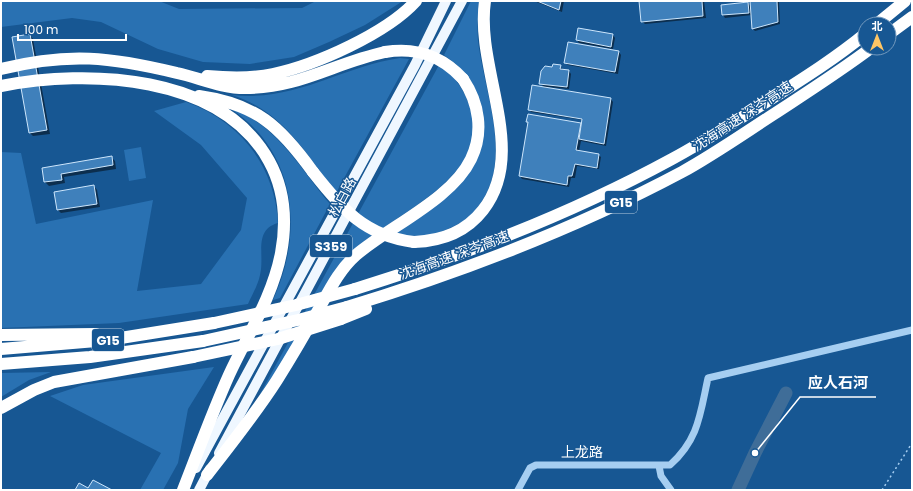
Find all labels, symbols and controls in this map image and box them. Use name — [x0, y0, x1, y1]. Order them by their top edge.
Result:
scale bar — [18, 16, 126, 42]
north arrow — [857, 16, 897, 56]
text: 北 — [872, 18, 883, 34]
text: 100 m — [24, 21, 58, 38]
street label: 沈海高速 深岑高速 — [688, 76, 796, 156]
street label: 松白路 — [323, 174, 361, 220]
road number: G15 — [605, 191, 637, 213]
street label: 沈海高速 深岑高速 — [396, 226, 512, 284]
road number: S359 — [310, 235, 352, 257]
road number: G15 — [92, 329, 124, 351]
callout: 应人石河 — [800, 370, 876, 397]
text: 应人石河 — [808, 372, 868, 393]
street label: 上龙路 — [561, 442, 603, 462]

